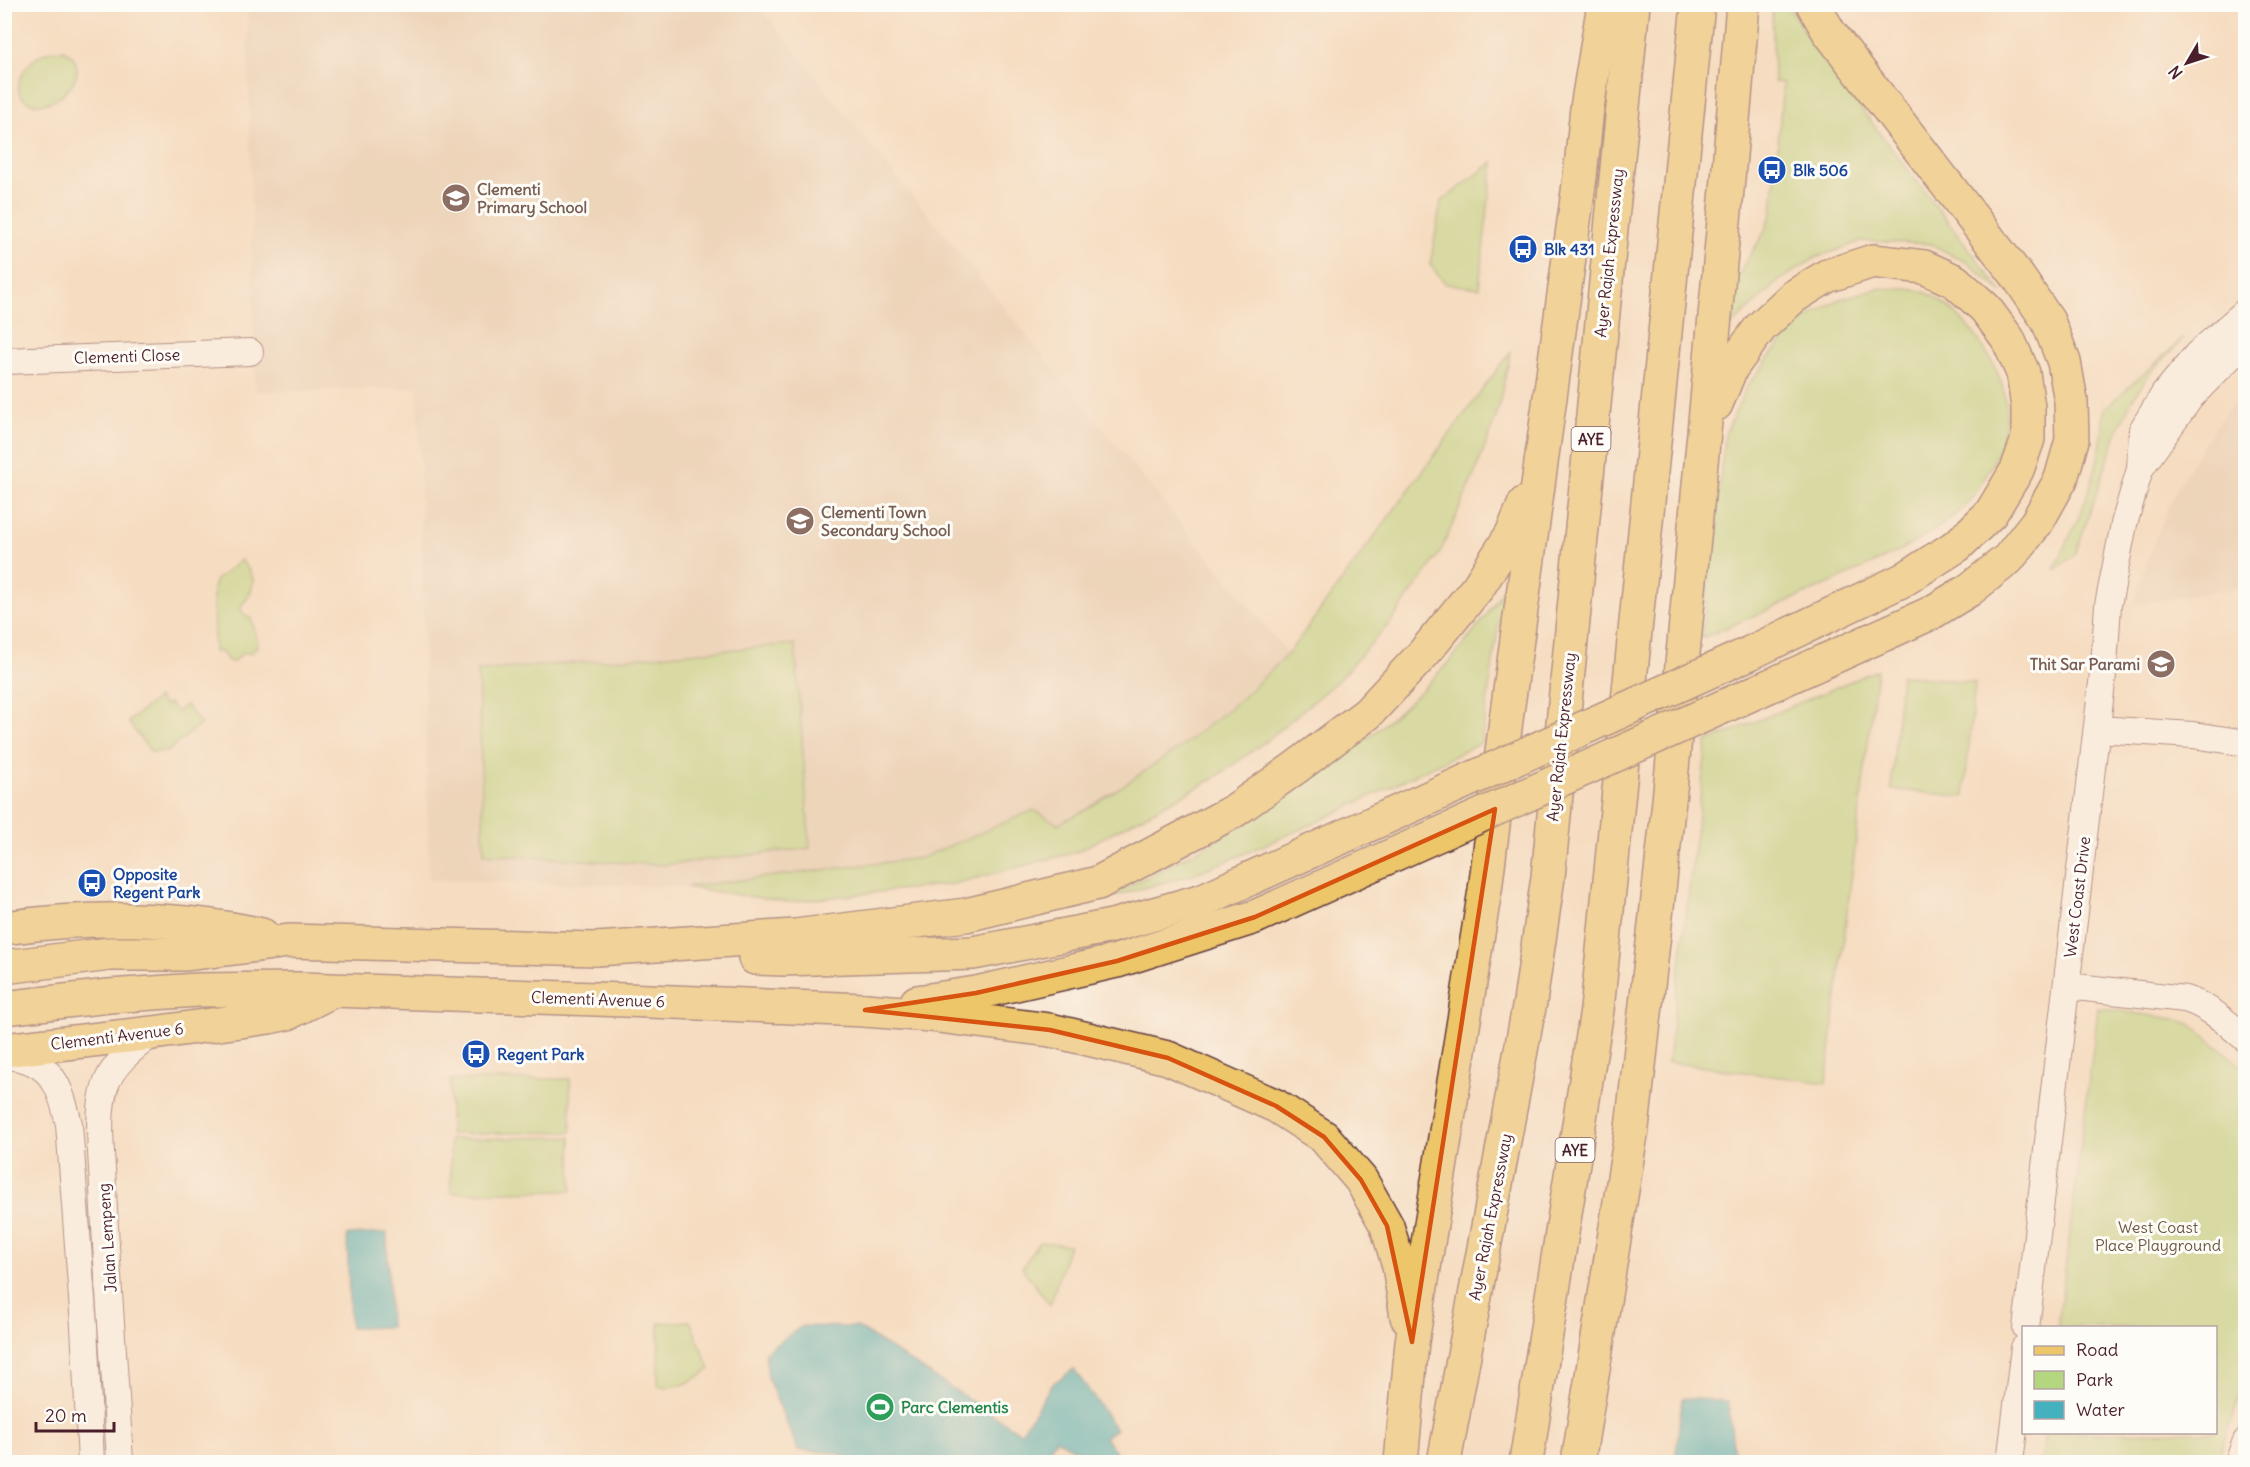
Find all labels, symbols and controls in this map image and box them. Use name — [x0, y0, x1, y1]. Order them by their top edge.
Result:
north arrow — [2157, 33, 2217, 93]
text: N — [2164, 62, 2187, 83]
bus stop icon: Blk 506 — [1756, 154, 1788, 186]
place label: Blk 506 — [1793, 160, 1848, 180]
street label: Ayer Rajah Expressway — [1590, 168, 1628, 338]
place label: Clementi Primary School — [477, 179, 587, 218]
school or university icon: Clementi Primary School — [440, 182, 472, 214]
bus stop icon: Blk 431 — [1507, 233, 1539, 265]
place label: Blk 431 — [1544, 239, 1595, 259]
street label: Clementi Close — [74, 344, 180, 368]
road number: AYE — [1572, 427, 1610, 451]
place label: Clementi Town Secondary School — [821, 502, 951, 541]
school or university icon: Clementi Town Secondary School — [784, 505, 816, 537]
school or university icon: Thit Sar Parami — [2145, 648, 2177, 680]
street label: Ayer Rajah Expressway — [1542, 652, 1580, 822]
place label: Thit Sar Parami — [2030, 654, 2140, 674]
street label: West Coast Drive — [2060, 835, 2094, 959]
place label: Opposite Regent Park — [113, 864, 200, 903]
bus stop icon: Opposite Regent Park — [76, 867, 108, 899]
street label: Clementi Avenue 6 — [531, 987, 665, 1011]
street label: Clementi Avenue 6 — [49, 1018, 185, 1054]
bus stop icon: Regent Park — [460, 1038, 492, 1070]
place label: Regent Park — [497, 1044, 584, 1065]
street label: Ayer Rajah Expressway — [1464, 1132, 1516, 1302]
road number: AYE — [1556, 1138, 1594, 1162]
street label: Jalan Lempeng — [93, 1183, 121, 1293]
park label: West Coast Place Playground — [2095, 1217, 2221, 1255]
legend — [2022, 1326, 2217, 1434]
text: Road — [2076, 1338, 2119, 1361]
text: Park — [2076, 1368, 2113, 1391]
sports icon: Parc Clementis — [864, 1391, 896, 1423]
scale bar — [36, 1395, 114, 1433]
place label: Parc Clementis — [901, 1397, 1008, 1417]
text: Water — [2076, 1398, 2126, 1421]
text: 20 m — [45, 1404, 87, 1427]

